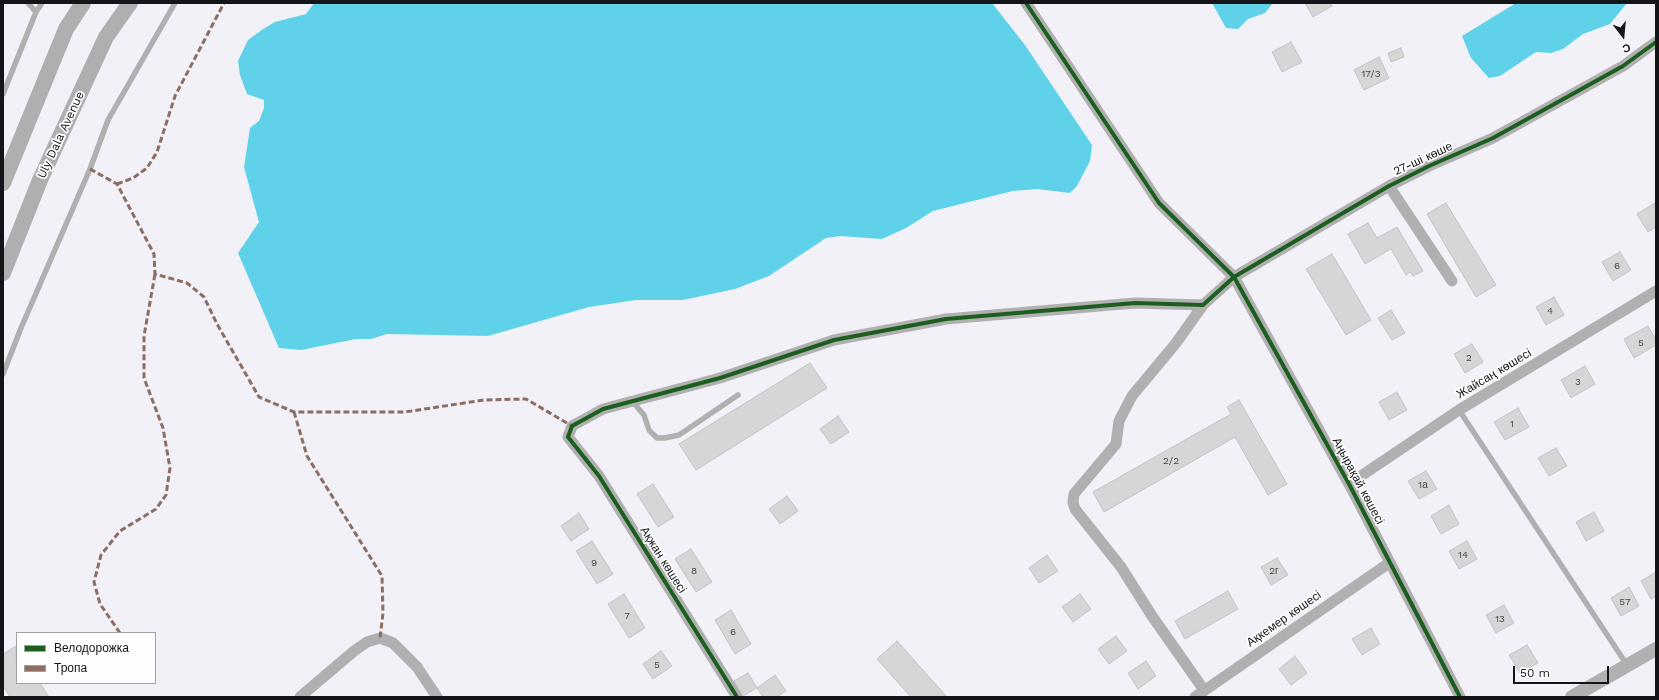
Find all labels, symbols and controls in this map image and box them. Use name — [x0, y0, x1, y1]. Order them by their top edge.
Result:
north arrow — [1603, 16, 1643, 56]
text: С — [1621, 41, 1632, 55]
house number: 17/3 — [1361, 68, 1381, 80]
street label: Uly Dala Avenue — [35, 89, 87, 181]
street label: 27-ші көше — [1391, 139, 1455, 179]
house number: 6 — [1614, 260, 1620, 272]
house number: 4 — [1547, 305, 1553, 317]
house number: 5 — [1638, 337, 1644, 349]
street label: Жайсаң көшесі — [1454, 346, 1534, 402]
house number: 2 — [1466, 352, 1472, 364]
house number: 3 — [1575, 376, 1581, 388]
house number: 1 — [1510, 418, 1514, 430]
street label: Аңырақай көшесі — [1329, 435, 1387, 527]
house number: 2/2 — [1163, 455, 1179, 467]
house number: 1а — [1418, 479, 1428, 491]
street label: Ақжан көшесі — [637, 524, 689, 596]
house number: 14 — [1458, 549, 1468, 561]
house number: 9 — [591, 557, 597, 569]
house number: 8 — [691, 565, 697, 577]
house number: 2г — [1269, 565, 1279, 577]
street label: Ақкемер көшесі — [1244, 588, 1324, 650]
house number: 57 — [1619, 596, 1631, 608]
house number: 7 — [624, 610, 630, 622]
house number: 13 — [1495, 613, 1505, 625]
house number: 6 — [730, 626, 736, 638]
legend — [16, 632, 156, 684]
text: Велодорожка — [54, 641, 129, 655]
scale bar — [1515, 658, 1611, 684]
house number: 5 — [654, 659, 660, 671]
text: Тропа — [54, 661, 87, 675]
text: 50 m — [1520, 666, 1550, 680]

